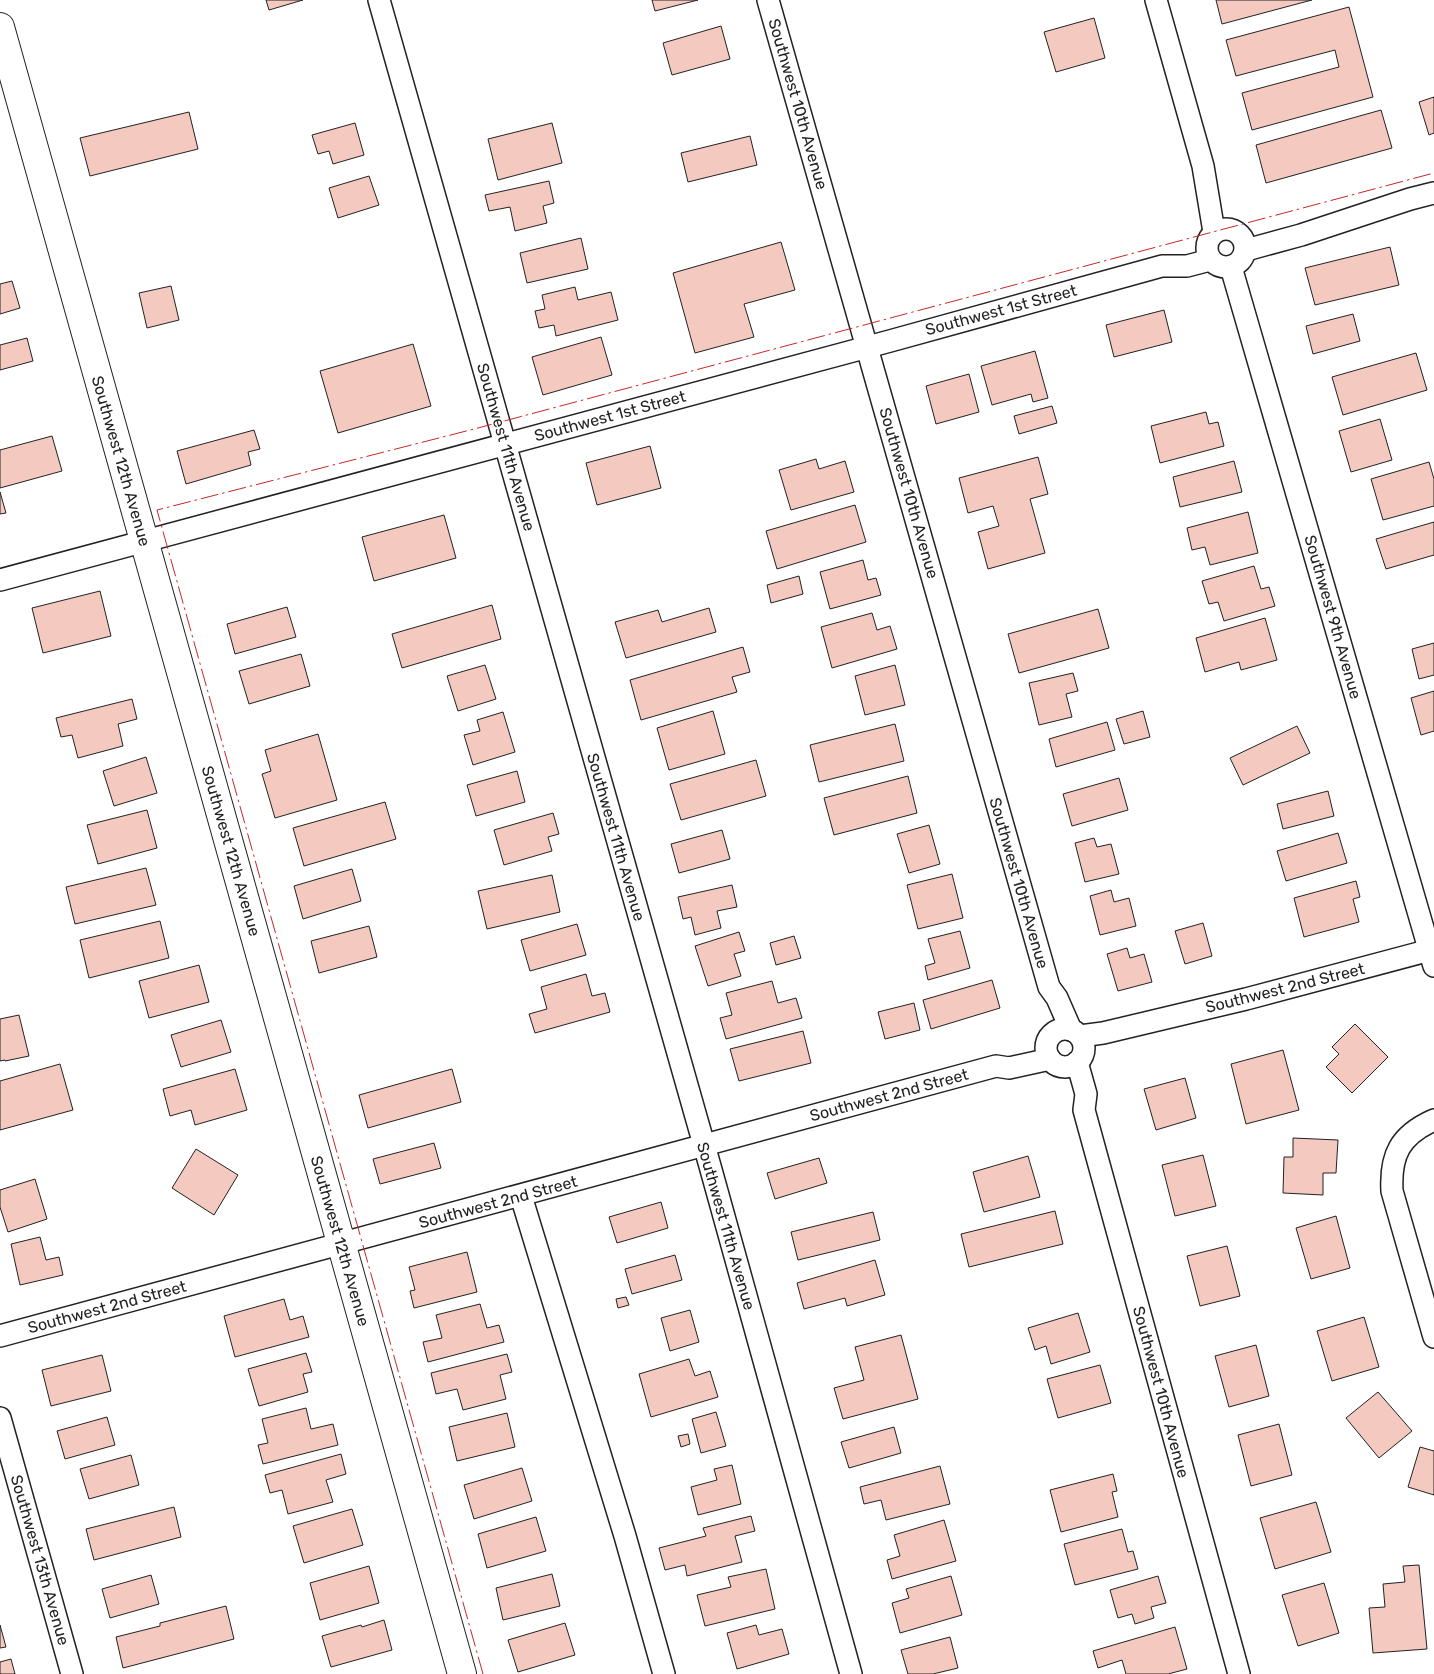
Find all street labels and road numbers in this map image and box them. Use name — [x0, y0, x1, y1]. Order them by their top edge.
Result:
street label: Southwest 10th Avenue — [764, 16, 832, 192]
street label: Southwest 1st Street — [923, 281, 1079, 339]
street label: Southwest 11th Avenue — [473, 361, 539, 533]
street label: Southwest 12th Avenue — [88, 374, 154, 548]
street label: Southwest 1st Street — [532, 387, 688, 445]
street label: Southwest 10th Avenue — [875, 405, 943, 581]
street label: Southwest 9th Avenue — [1300, 533, 1366, 701]
street label: Southwest 11th Avenue — [583, 751, 649, 923]
street label: Southwest 12th Avenue — [198, 764, 264, 938]
street label: Southwest 10th Avenue — [985, 795, 1053, 971]
street label: Southwest 2nd Street — [1203, 959, 1367, 1017]
street label: Southwest 2nd Street — [808, 1065, 970, 1125]
street label: Southwest 11th Avenue — [693, 1140, 759, 1312]
street label: Southwest 12th Avenue — [307, 1154, 373, 1328]
street label: Southwest 2nd Street — [417, 1172, 579, 1232]
street label: Southwest 2nd Street — [26, 1277, 188, 1337]
street label: Southwest 10th Avenue — [1129, 1304, 1193, 1480]
street label: Southwest 13th Avenue — [7, 1473, 73, 1648]

